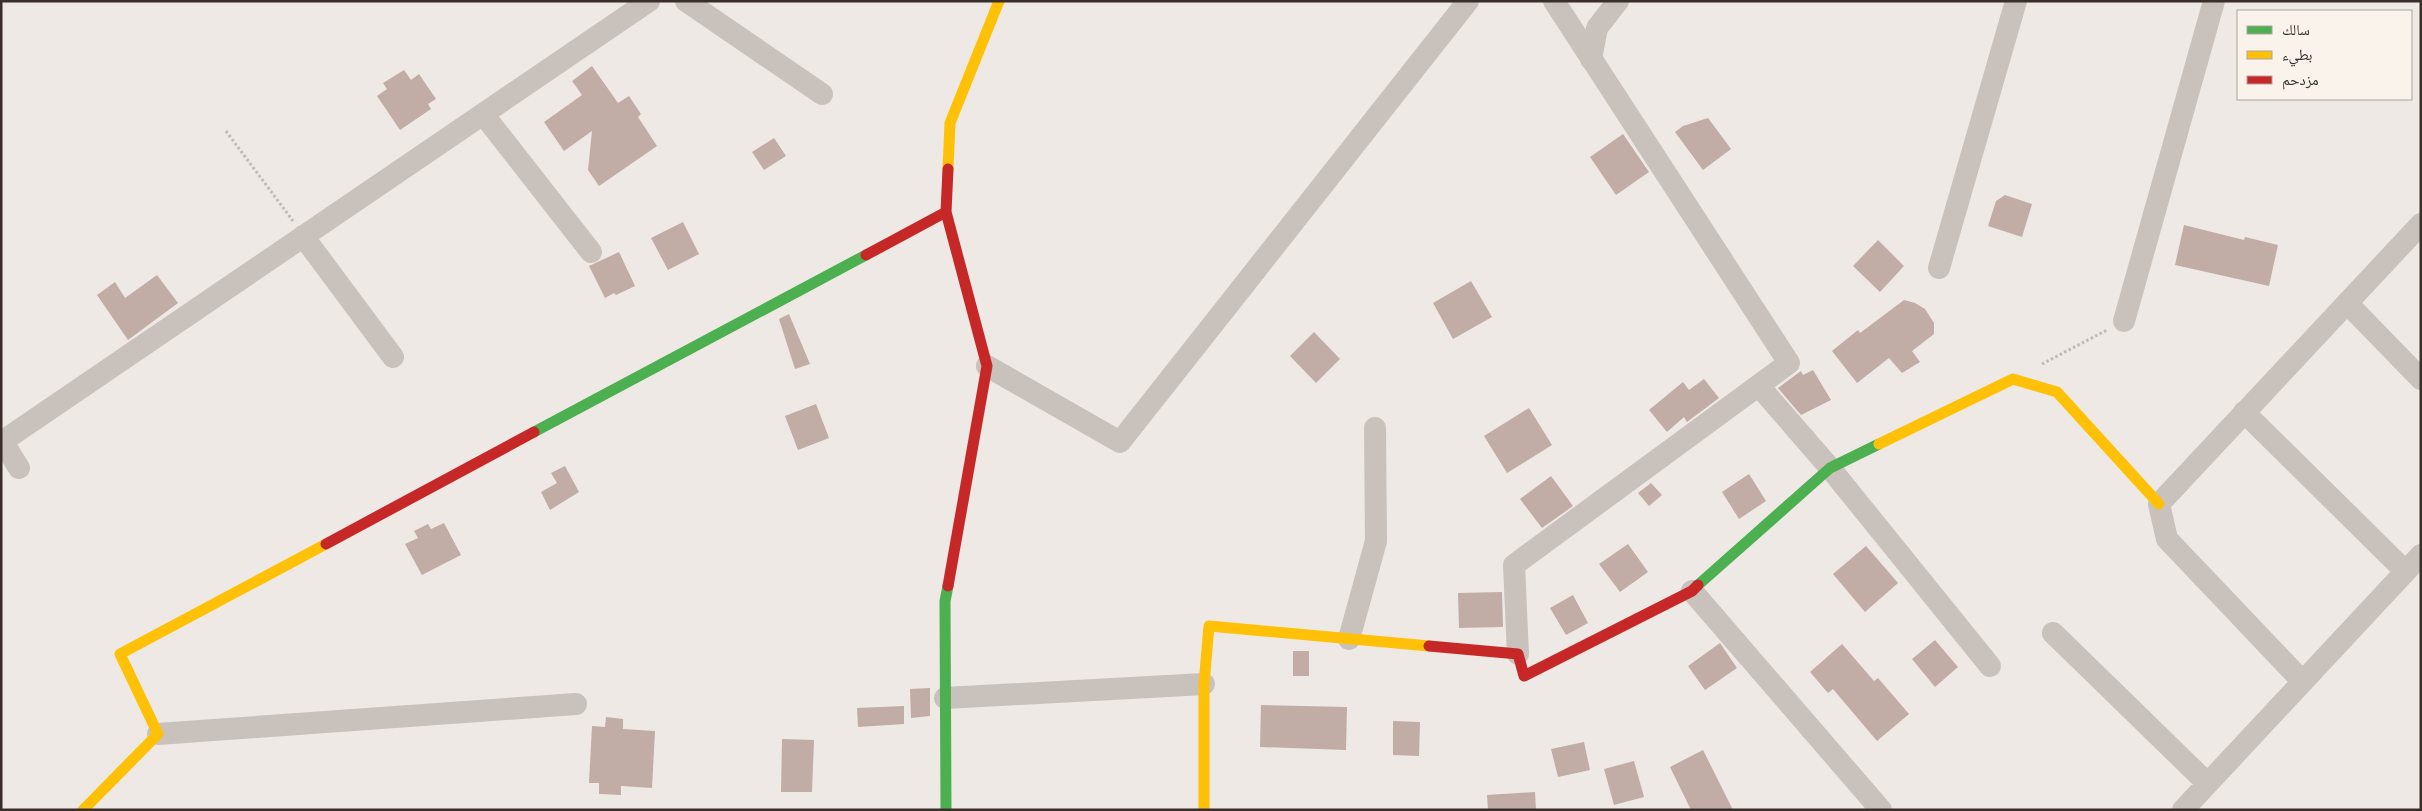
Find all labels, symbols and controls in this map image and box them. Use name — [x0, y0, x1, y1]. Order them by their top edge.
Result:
legend — [2237, 10, 2412, 100]
text: سالك — [2282, 21, 2310, 39]
text: بطيء — [2282, 46, 2312, 67]
text: مزدحم — [2282, 71, 2319, 90]

